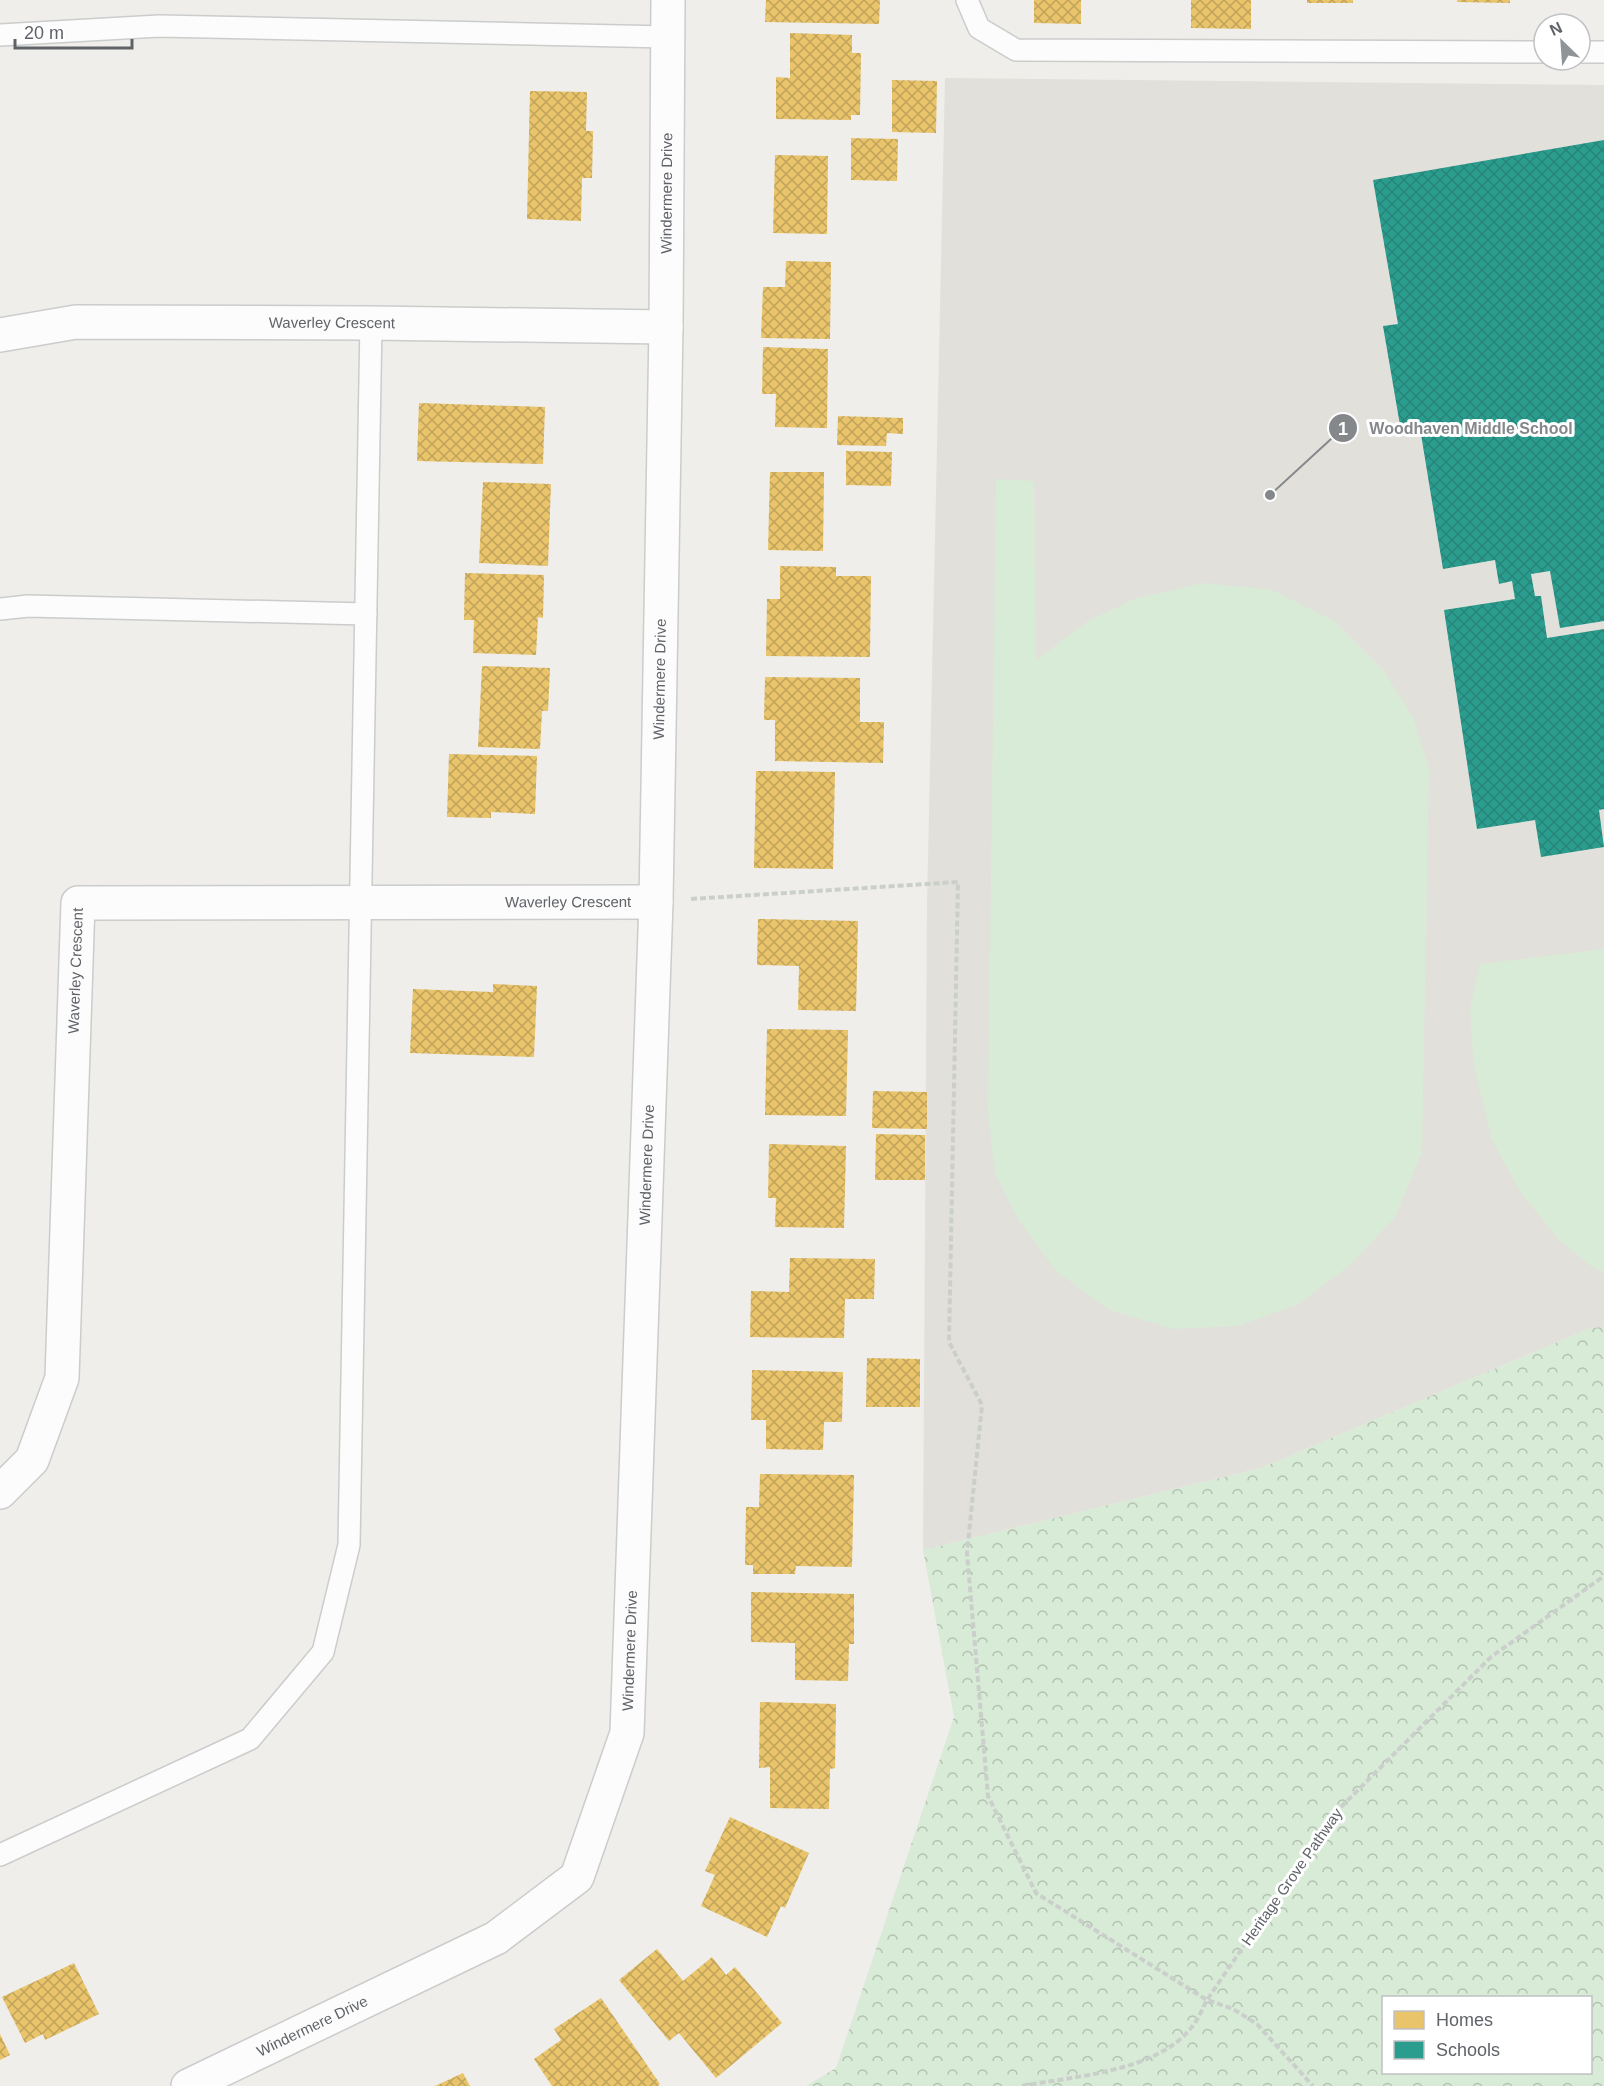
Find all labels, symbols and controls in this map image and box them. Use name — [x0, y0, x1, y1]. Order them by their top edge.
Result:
scale bar — [15, 12, 132, 50]
north arrow — [1532, 12, 1592, 72]
text: N — [1547, 19, 1565, 39]
text: 20 m — [24, 23, 64, 43]
street label: Windermere Drive — [657, 133, 675, 254]
street label: Waverley Crescent — [269, 314, 396, 331]
callout: Woodhaven Middle School — [1328, 411, 1585, 445]
text: 1 — [1338, 419, 1348, 439]
text: Woodhaven Middle School — [1369, 420, 1573, 437]
street label: Windermere Drive — [650, 618, 669, 740]
street label: Waverley Crescent — [505, 893, 632, 910]
street label: Waverley Crescent — [65, 907, 86, 1034]
street label: Windermere Drive — [636, 1104, 657, 1226]
street label: Windermere Drive — [619, 1590, 640, 1711]
street label: Heritage Grove Pathway — [1238, 1805, 1346, 1949]
street label: Windermere Drive — [254, 1992, 370, 2060]
legend — [1382, 1996, 1592, 2074]
text: Homes — [1436, 2010, 1493, 2030]
text: Schools — [1436, 2040, 1500, 2060]

